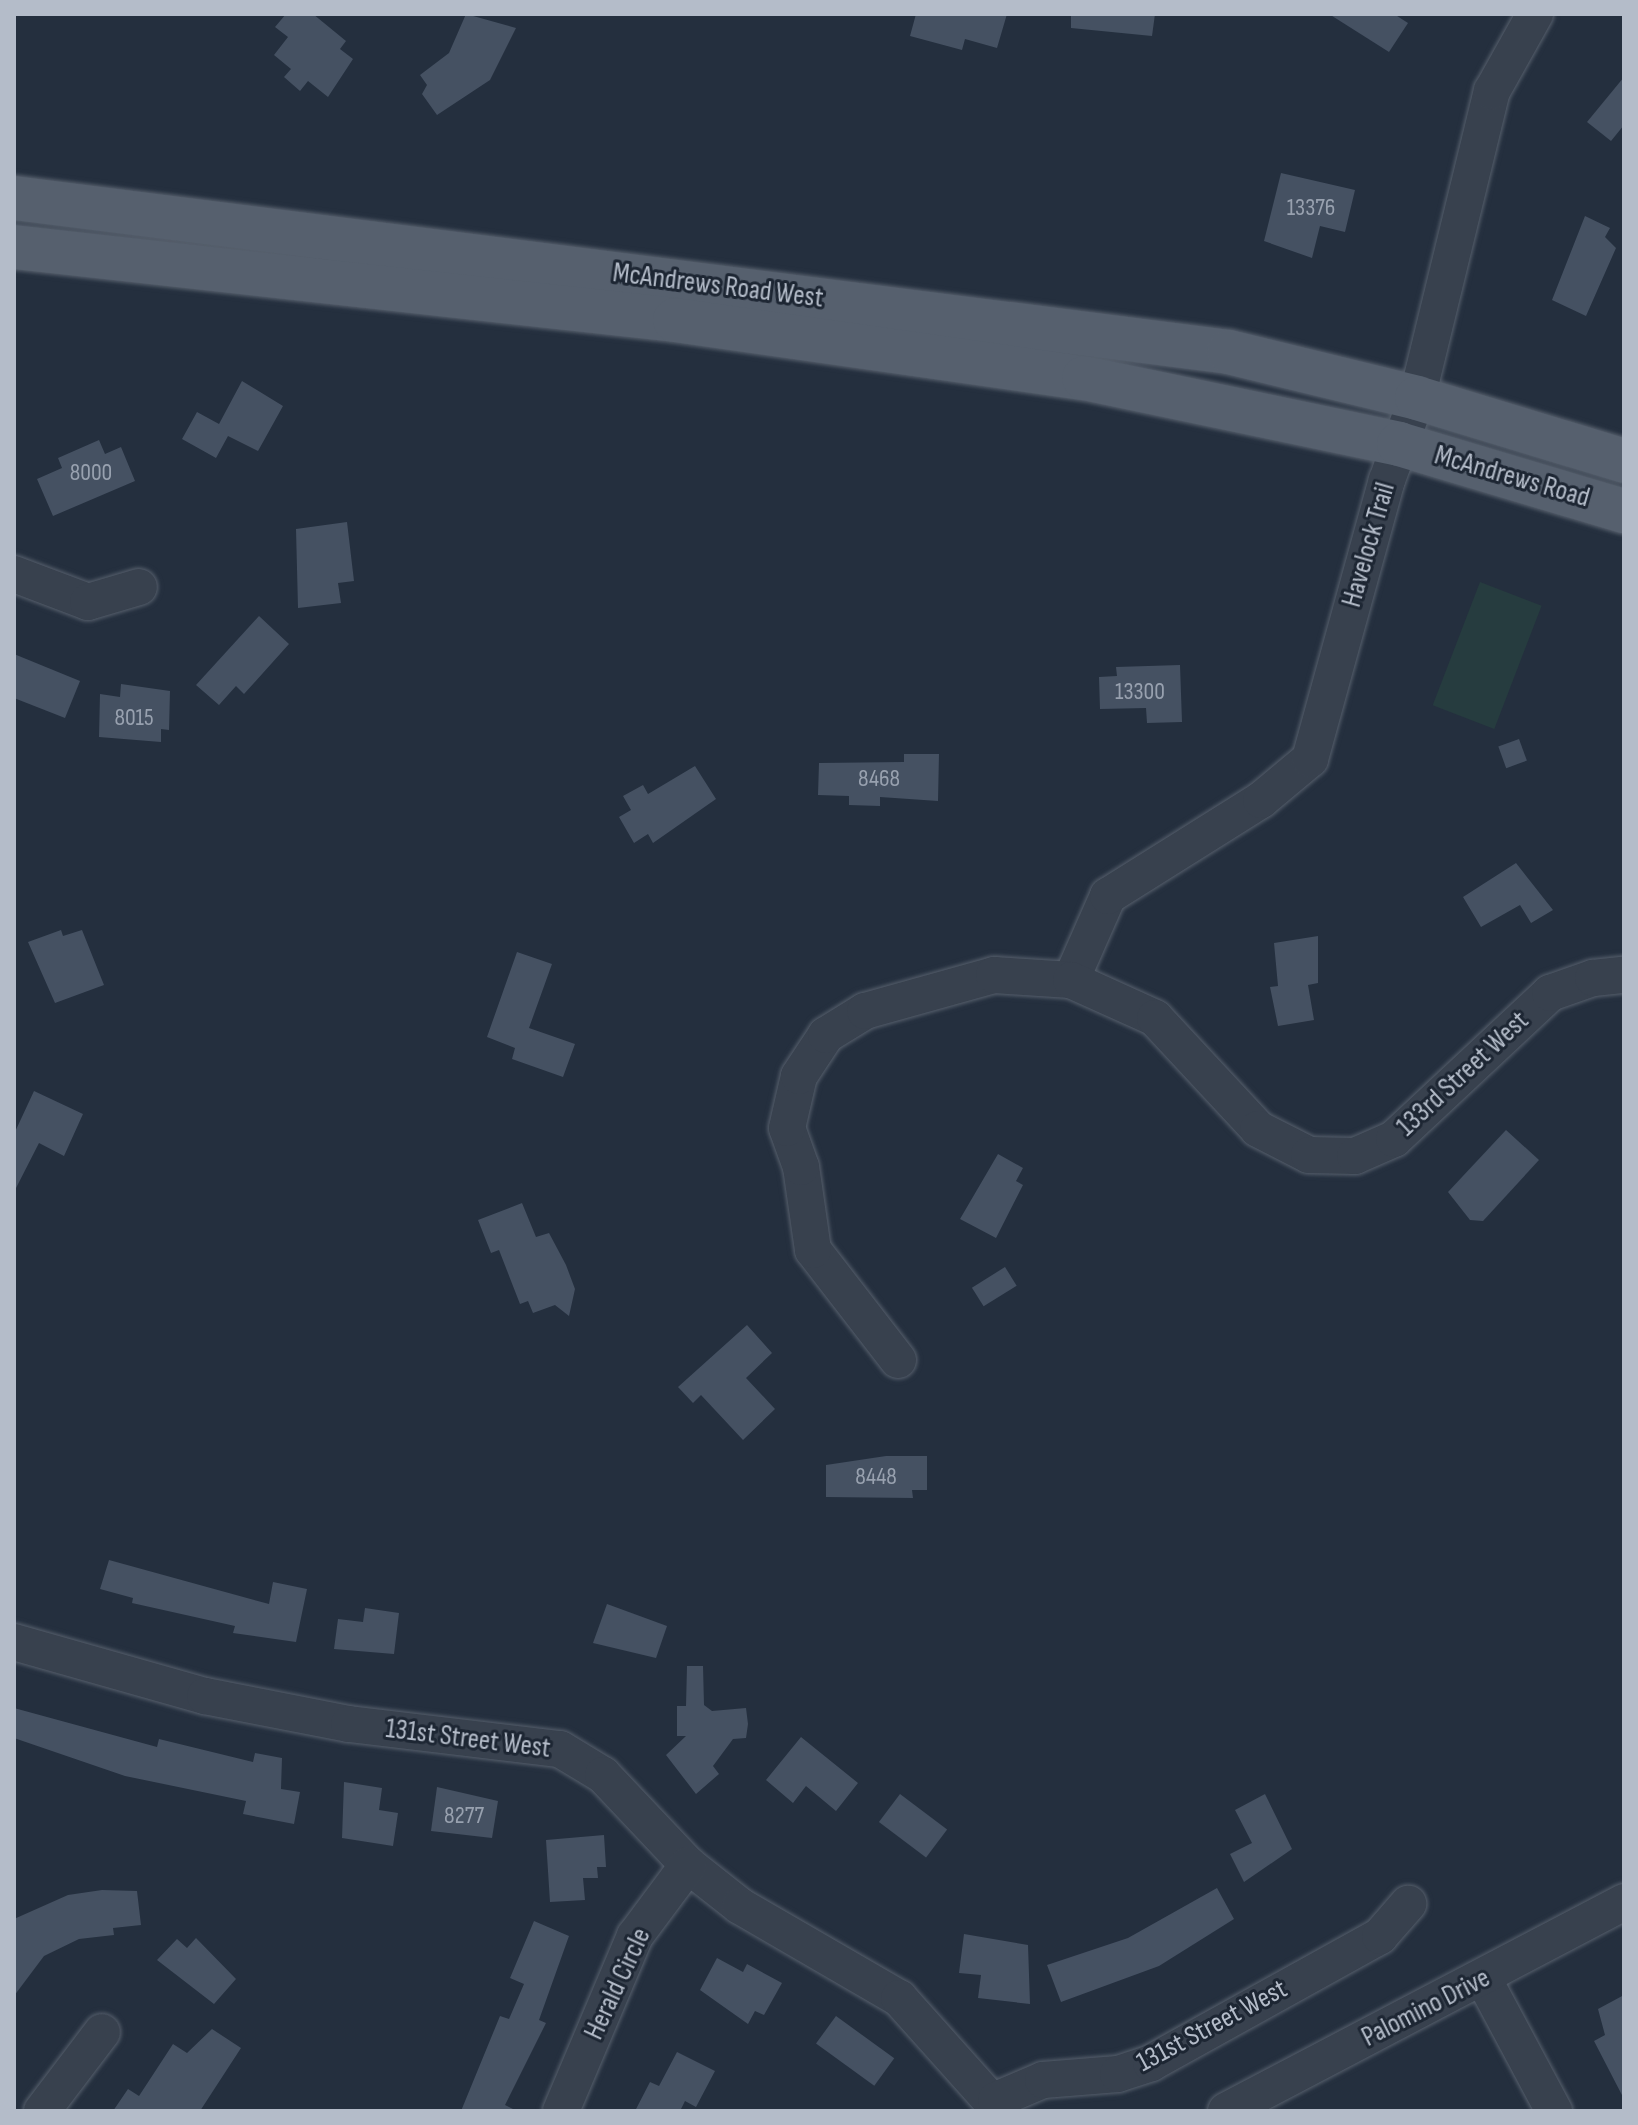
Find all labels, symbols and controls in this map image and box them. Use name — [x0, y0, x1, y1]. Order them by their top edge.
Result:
house number: 13376 — [1287, 194, 1335, 222]
street label: McAndrews Road West — [611, 256, 825, 316]
street label: McAndrews Road — [1431, 439, 1593, 515]
house number: 8000 — [70, 459, 112, 487]
street label: Havelock Trail — [1335, 479, 1403, 611]
house number: 13300 — [1115, 678, 1165, 706]
house number: 8015 — [114, 704, 154, 732]
house number: 8468 — [858, 765, 900, 793]
street label: 133rd Street West — [1390, 1004, 1536, 1144]
house number: 8448 — [855, 1463, 897, 1491]
street label: 131st Street West — [384, 1712, 552, 1766]
house number: 8277 — [444, 1802, 484, 1830]
street label: Herald Circle — [578, 1923, 658, 2045]
street label: Palomino Drive — [1356, 1961, 1496, 2055]
street label: 131st Street West — [1131, 1972, 1293, 2080]

